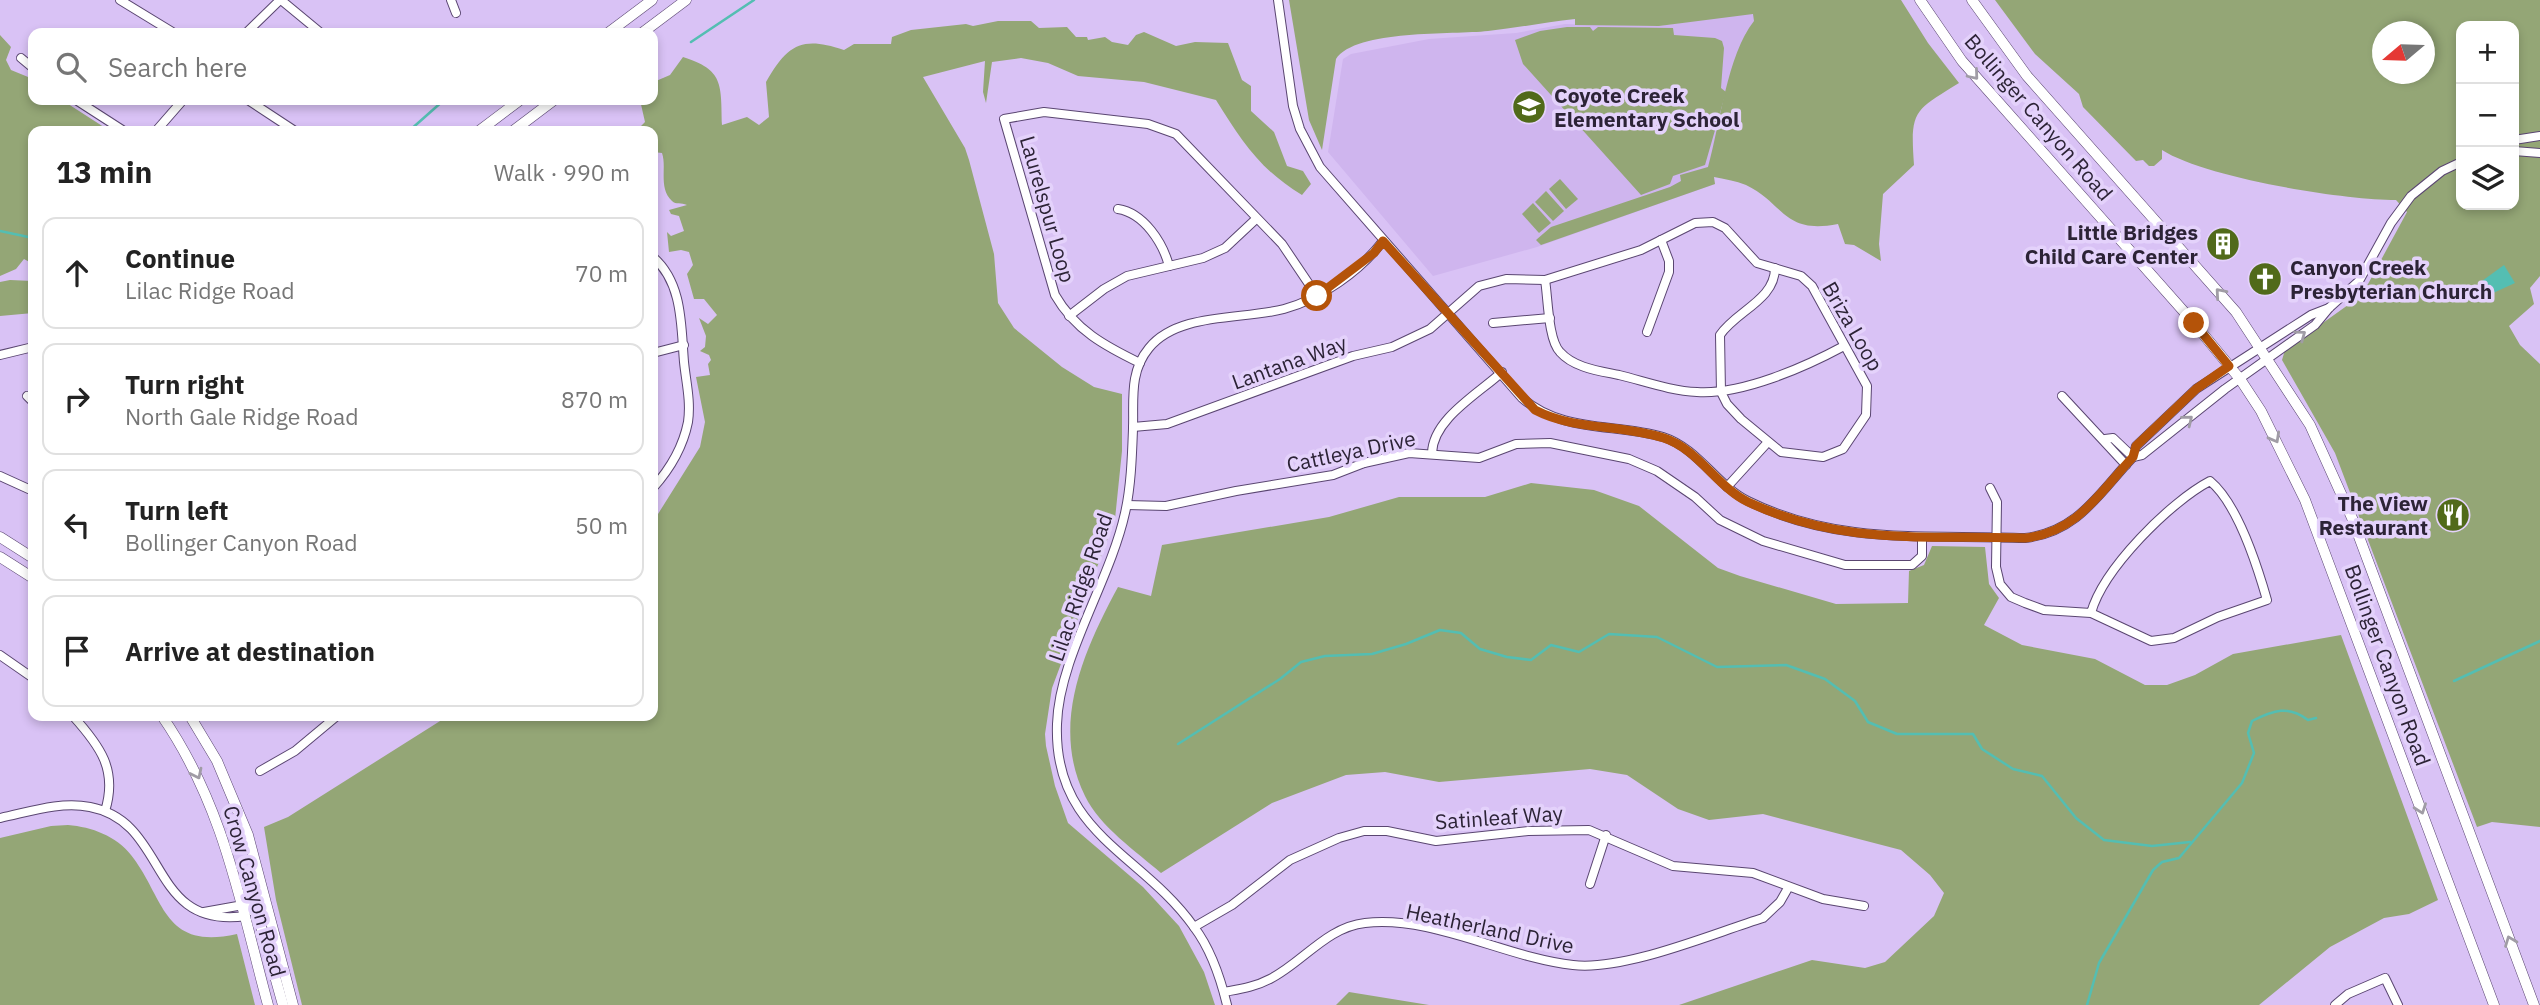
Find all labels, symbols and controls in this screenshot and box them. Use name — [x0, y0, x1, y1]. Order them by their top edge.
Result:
north arrow — [2372, 21, 2435, 84]
map controls — [2456, 21, 2519, 210]
button: + — [2456, 21, 2519, 84]
search box — [28, 28, 658, 105]
street label: Bollinger Canyon Road — [1959, 28, 2119, 206]
icon: search — [52, 48, 90, 86]
text: Search here — [108, 50, 247, 84]
one-way arrow — [1966, 67, 1978, 80]
place label: Coyote Creek Elementary School — [1554, 81, 1739, 133]
button: − — [2456, 84, 2519, 147]
school or university icon: Coyote Creek Elementary School — [1510, 88, 1548, 126]
street label: Laurelspur Loop — [1014, 132, 1082, 286]
button: layers — [2456, 147, 2519, 210]
text: 13 min — [56, 152, 152, 191]
text: Walk · 990 m — [494, 157, 630, 187]
place label: Little Bridges Child Care Center — [2025, 218, 2199, 270]
building icon: Little Bridges Child Care Center — [2204, 225, 2242, 263]
text: Continue — [125, 241, 235, 275]
place label: Canyon Creek Presbyterian Church — [2290, 253, 2492, 305]
icon: ahead — [58, 254, 96, 292]
text: 70 m — [575, 258, 628, 288]
church icon: Canyon Creek Presbyterian Church — [2246, 260, 2284, 298]
text: Lilac Ridge Road — [125, 275, 295, 305]
street label: Briza Loop — [1816, 276, 1890, 376]
route start — [1301, 280, 1332, 311]
one-way arrow — [2216, 288, 2228, 301]
route end — [2178, 307, 2209, 338]
street label: Lantana Way — [1228, 328, 1351, 396]
one-way arrow — [2293, 331, 2306, 344]
text: Turn right — [125, 367, 244, 401]
icon: right — [58, 380, 96, 418]
text: 870 m — [561, 384, 628, 414]
text: North Gale Ridge Road — [125, 401, 359, 431]
one-way arrow — [2180, 416, 2192, 429]
street label: Cattleya Drive — [1284, 424, 1418, 478]
one-way arrow — [2267, 430, 2280, 443]
place label: The View Restaurant — [2319, 489, 2428, 541]
text: Turn left — [125, 493, 228, 527]
restaurant icon: The View Restaurant — [2434, 496, 2472, 534]
icon: left — [58, 506, 96, 544]
street label: Lilac Ridge Road — [1042, 509, 1118, 665]
text: 50 m — [575, 510, 628, 540]
text: Bollinger Canyon Road — [125, 527, 358, 557]
street label: Bollinger Canyon Road — [2339, 560, 2437, 770]
icon: arrive — [58, 632, 96, 670]
text: Arrive at destination — [125, 634, 375, 668]
one-way arrow — [188, 767, 202, 779]
street label: Satinleaf Way — [1434, 799, 1564, 835]
street label: Crow Canyon Road — [217, 802, 293, 980]
one-way arrow — [2413, 802, 2427, 814]
street label: Heatherland Drive — [1404, 897, 1576, 959]
one-way arrow — [2504, 936, 2518, 948]

